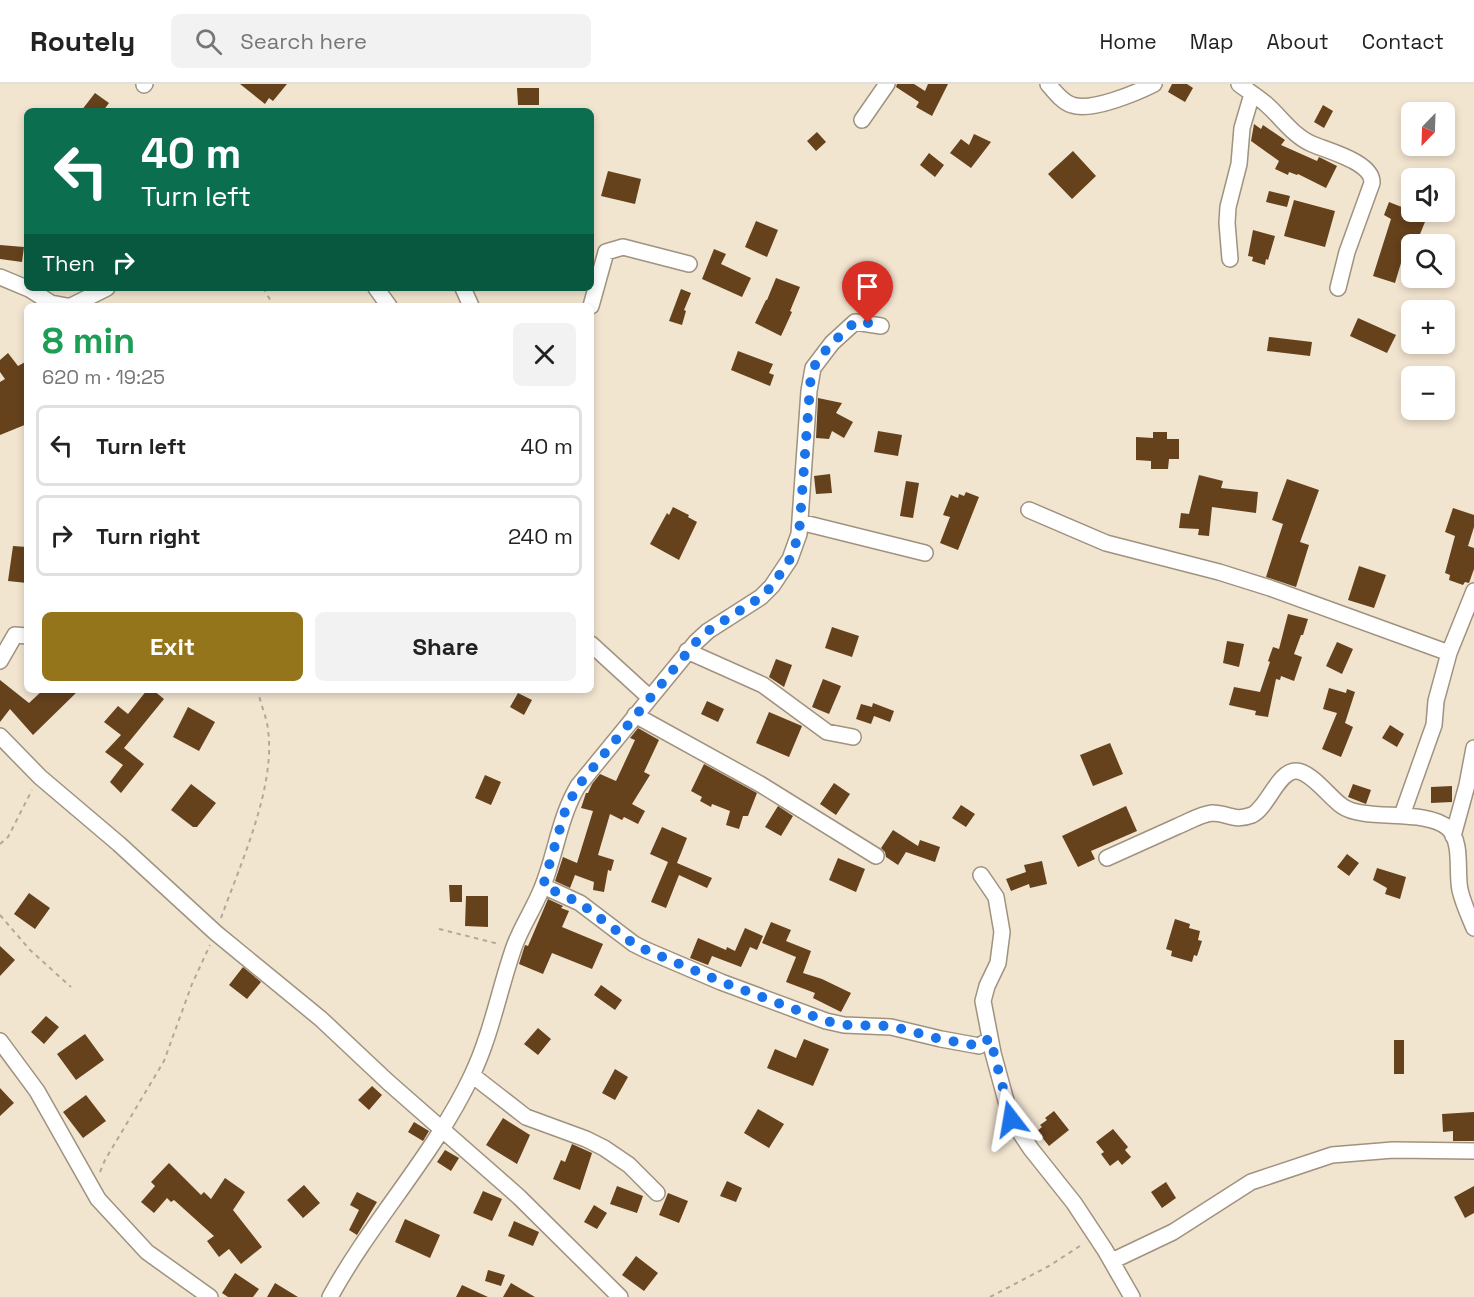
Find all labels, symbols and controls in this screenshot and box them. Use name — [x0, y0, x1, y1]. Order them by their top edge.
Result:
search box — [171, 14, 591, 68]
text: Routely — [30, 23, 135, 59]
icon: search — [192, 25, 225, 58]
text: Search here — [240, 27, 367, 55]
text: Home — [1099, 28, 1157, 55]
text: Map — [1190, 28, 1234, 55]
text: About — [1267, 28, 1329, 55]
text: Contact — [1362, 28, 1444, 55]
north arrow — [1401, 102, 1455, 156]
map controls — [1401, 102, 1455, 420]
text: 40 m — [141, 127, 241, 180]
icon: left — [42, 132, 120, 210]
button: sound — [1401, 168, 1455, 222]
text: Turn left — [141, 179, 251, 214]
button: search — [1401, 234, 1455, 288]
icon: right — [107, 246, 140, 279]
text: Then — [42, 249, 95, 277]
pin — [842, 261, 893, 323]
icon: arrive — [851, 270, 884, 303]
button: + — [1401, 300, 1455, 354]
text: 8 min — [42, 318, 135, 364]
button: close — [513, 323, 576, 386]
text: 620 m · 19:25 — [42, 364, 165, 390]
button: − — [1401, 366, 1455, 420]
icon: left — [45, 429, 78, 462]
text: Turn left — [96, 432, 186, 460]
text: 40 m — [521, 432, 573, 460]
icon: right — [45, 519, 78, 552]
text: Turn right — [96, 522, 201, 550]
text: 240 m — [508, 522, 573, 550]
button: Exit — [42, 612, 303, 681]
button: Share — [315, 612, 576, 681]
position arrow — [979, 1087, 1043, 1151]

